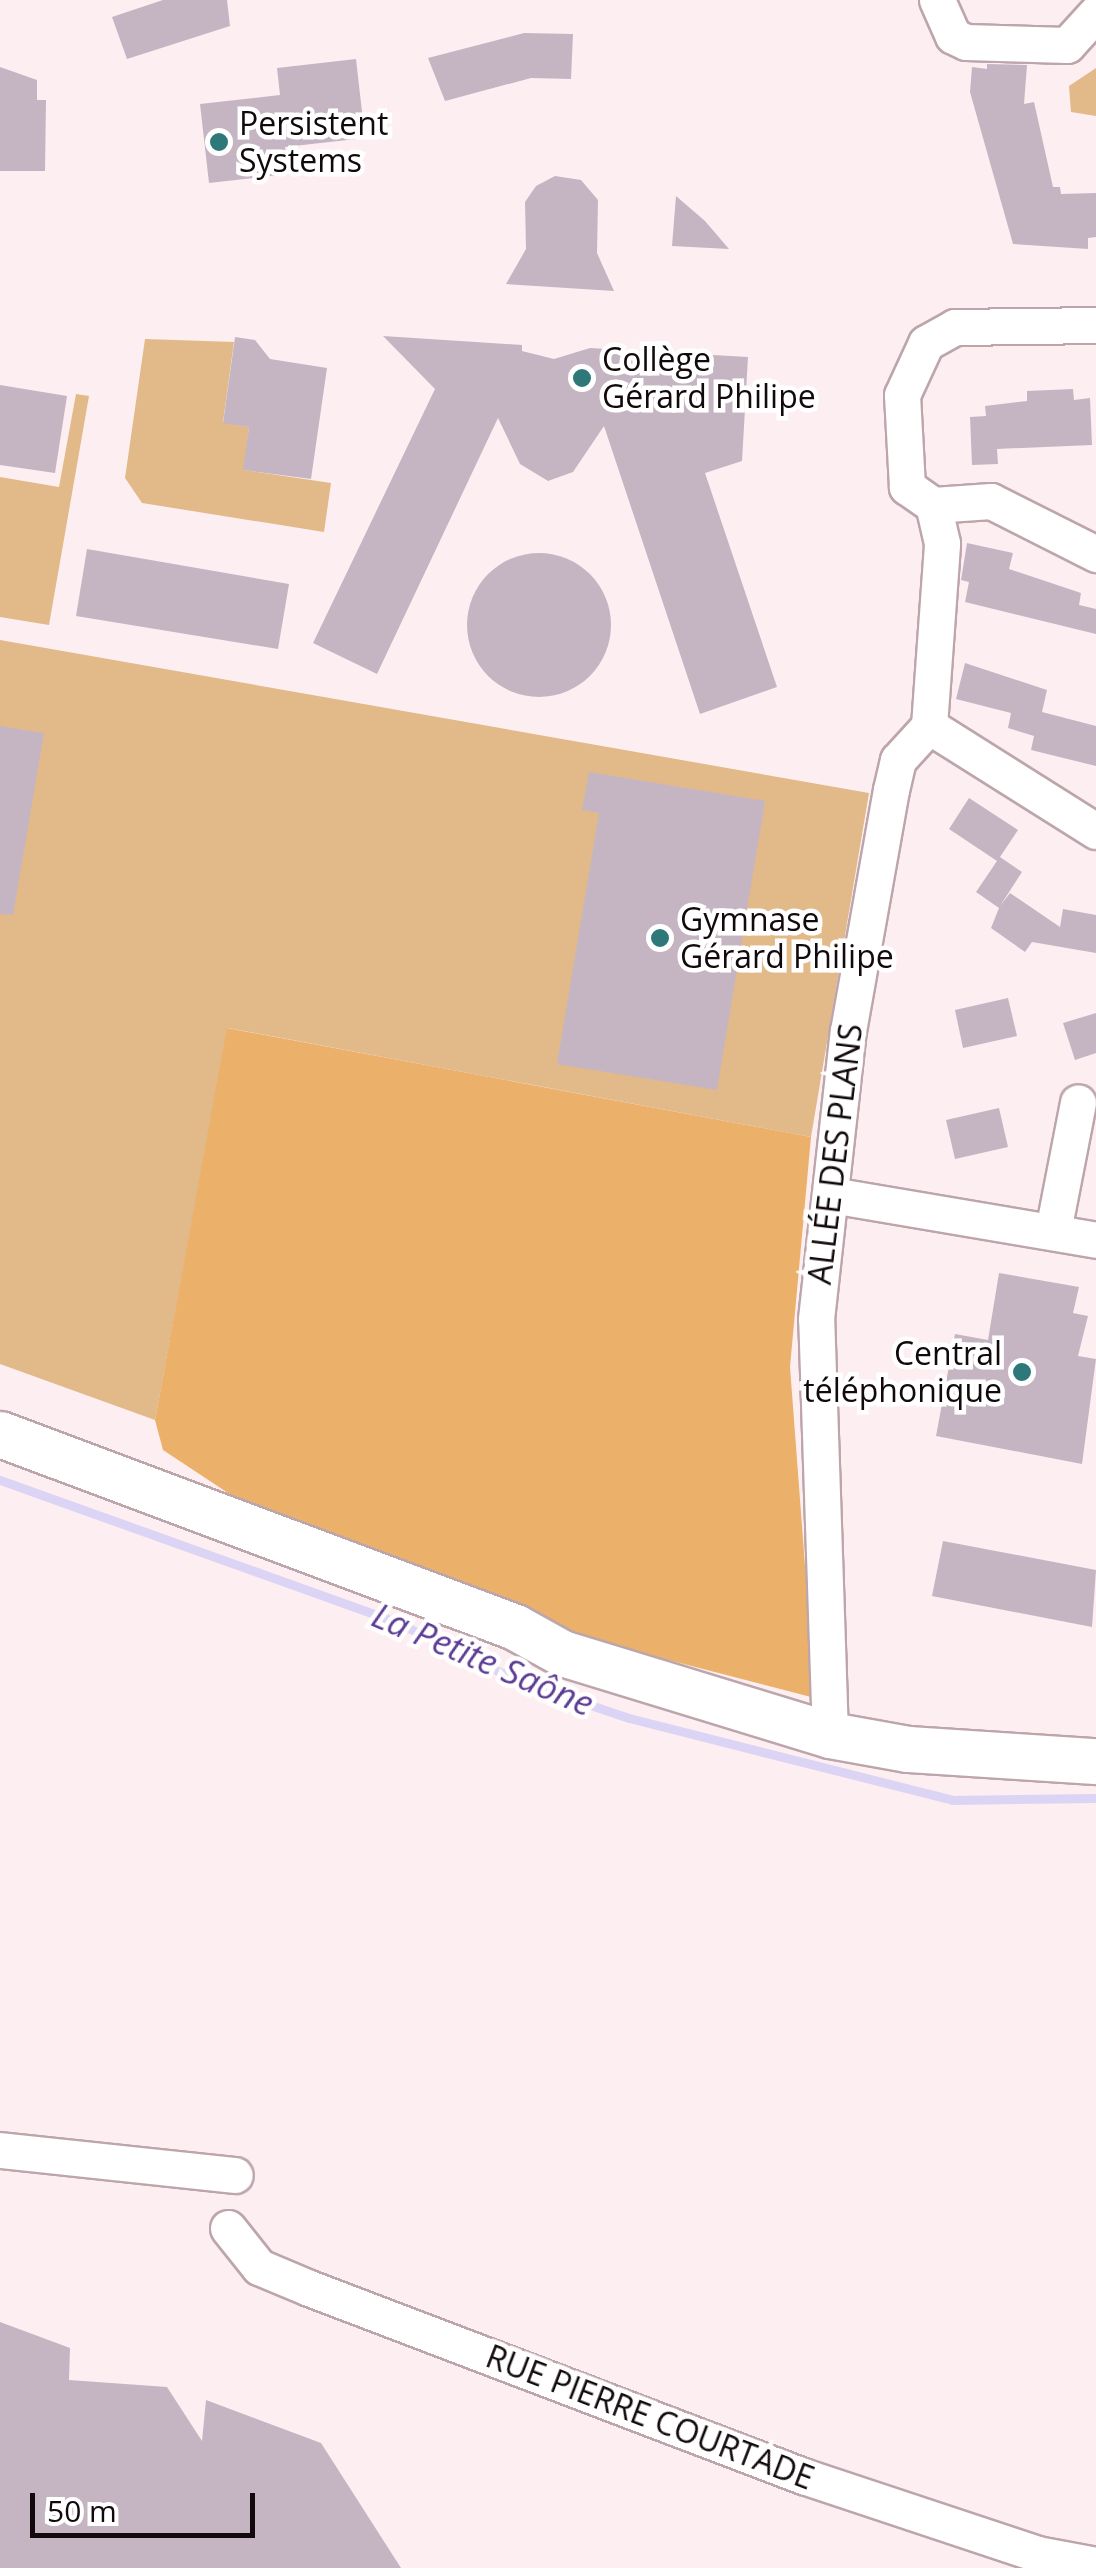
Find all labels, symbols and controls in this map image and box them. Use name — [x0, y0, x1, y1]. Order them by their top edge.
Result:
place label: Persistent Systems — [239, 105, 388, 180]
marker: Persistent Systems — [208, 131, 230, 153]
place label: Collège Gérard Philipe — [602, 341, 816, 416]
marker: Collège Gérard Philipe — [571, 367, 593, 389]
place label: Gymnase Gérard Philipe — [680, 901, 894, 976]
marker: Gymnase Gérard Philipe — [649, 927, 671, 949]
street label: ALLÉE DES PLANS — [800, 1022, 870, 1286]
place label: Central téléphonique — [803, 1335, 1002, 1410]
marker: Central téléphonique — [1011, 1361, 1033, 1383]
water label: La Petite Saône — [366, 1594, 600, 1724]
street label: RUE PIERRE COURTADE — [481, 2337, 819, 2497]
scale bar — [35, 2473, 260, 2535]
text: 50 m — [47, 2490, 117, 2531]

